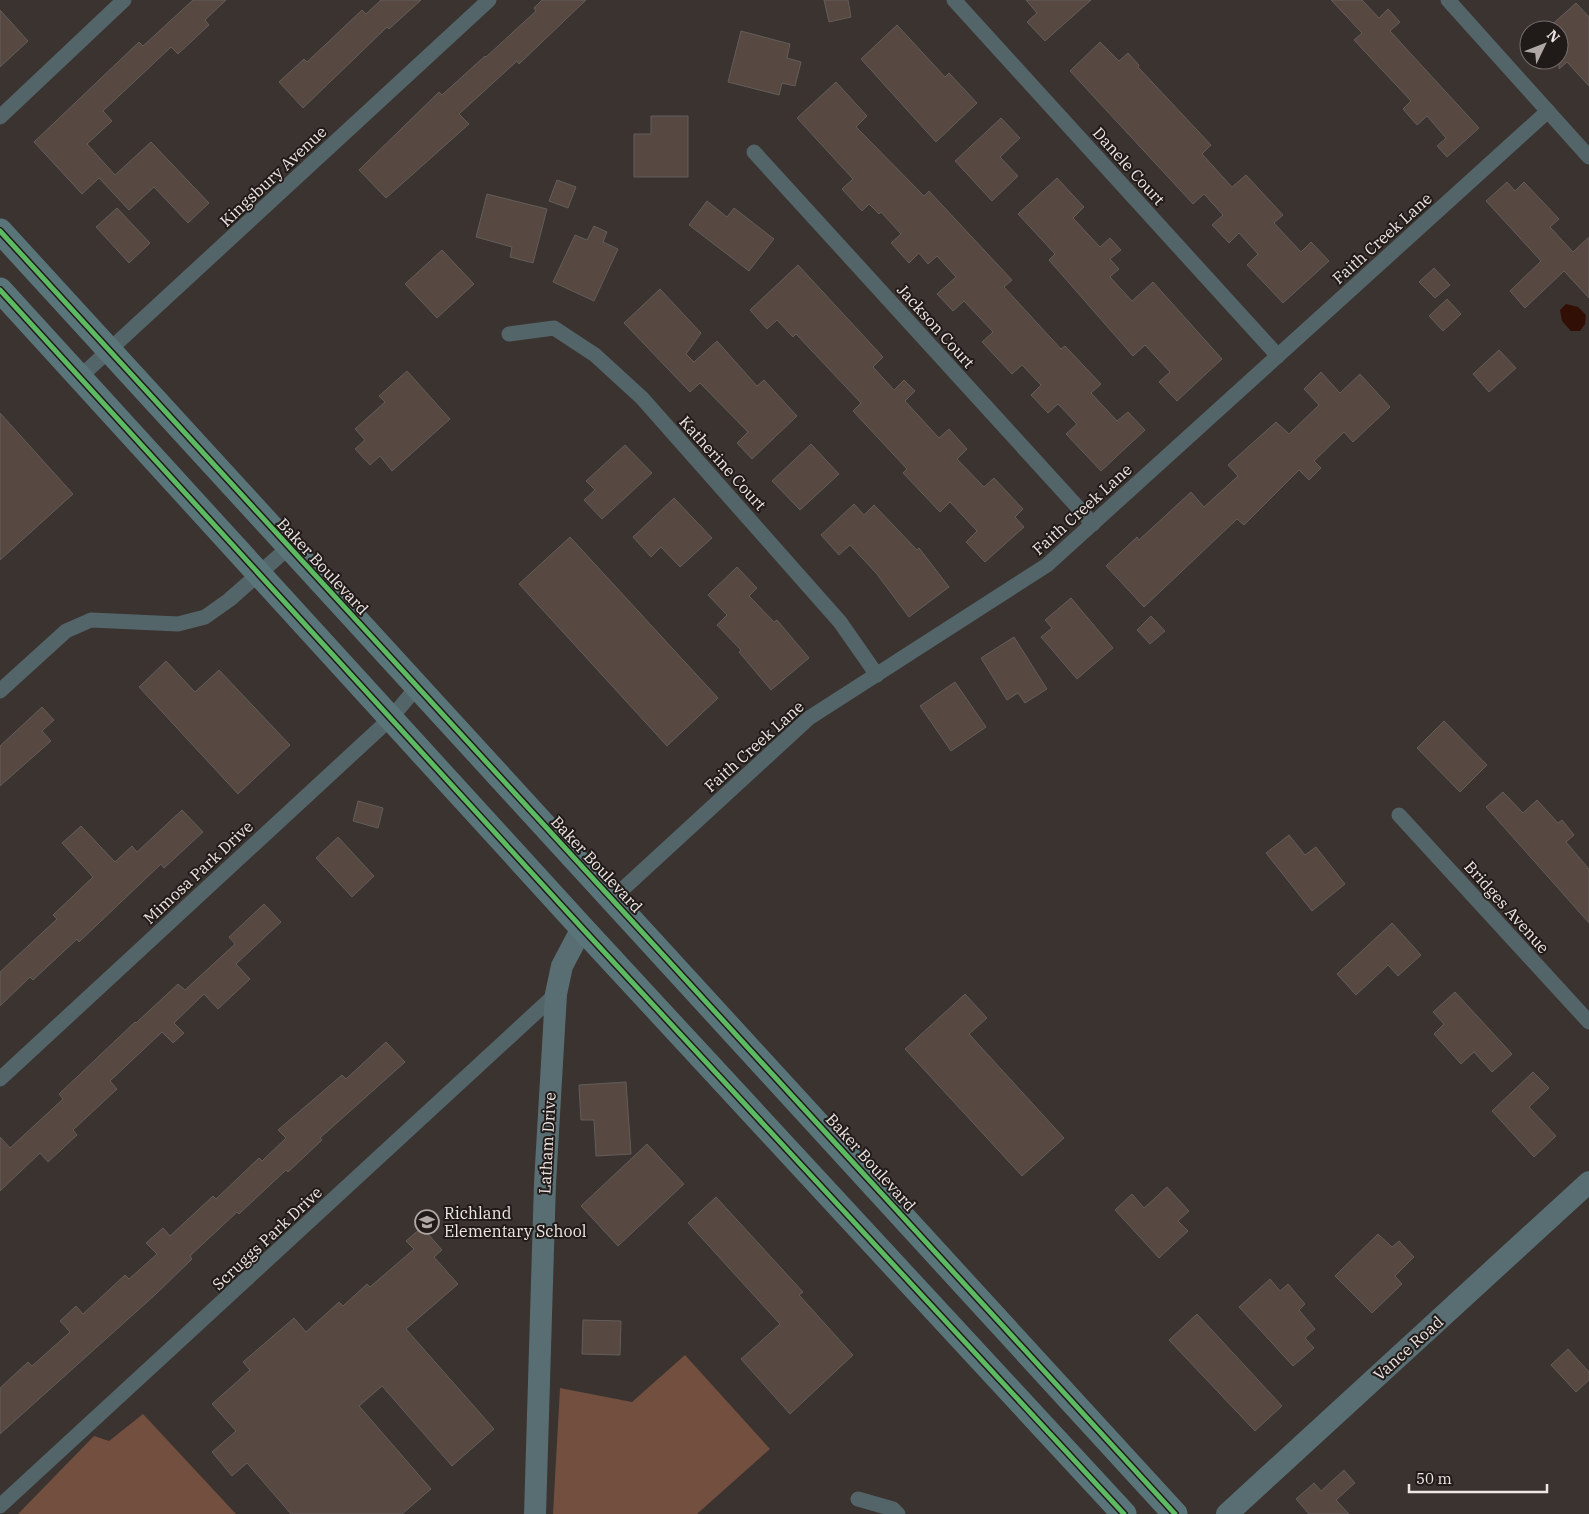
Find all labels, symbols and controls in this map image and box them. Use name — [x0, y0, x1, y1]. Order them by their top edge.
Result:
north arrow — [1519, 20, 1569, 70]
text: N — [1543, 26, 1564, 46]
street label: Kingsbury Avenue — [215, 121, 331, 231]
street label: Danele Court — [1089, 123, 1169, 209]
street label: Faith Creek Lane — [1328, 188, 1436, 288]
street label: Jackson Court — [893, 280, 979, 372]
street label: Katherine Court — [675, 412, 771, 515]
street label: Faith Creek Lane — [1028, 459, 1136, 559]
street label: Baker Boulevard — [273, 514, 373, 619]
street label: Faith Creek Lane — [700, 696, 808, 796]
street label: Baker Boulevard — [547, 812, 647, 917]
street label: Mimosa Park Drive — [139, 816, 257, 928]
street label: Bridges Avenue — [1460, 857, 1554, 957]
street label: Latham Drive — [534, 1092, 560, 1194]
street label: Baker Boulevard — [822, 1109, 920, 1215]
street label: Scruggs Park Drive — [208, 1182, 326, 1294]
place label: Richland Elementary School — [444, 1203, 587, 1241]
school or university icon: Richland Elementary School — [414, 1209, 440, 1235]
street label: Vance Road — [1369, 1311, 1447, 1385]
scale bar — [1409, 1462, 1546, 1494]
text: 50 m — [1416, 1469, 1452, 1488]

